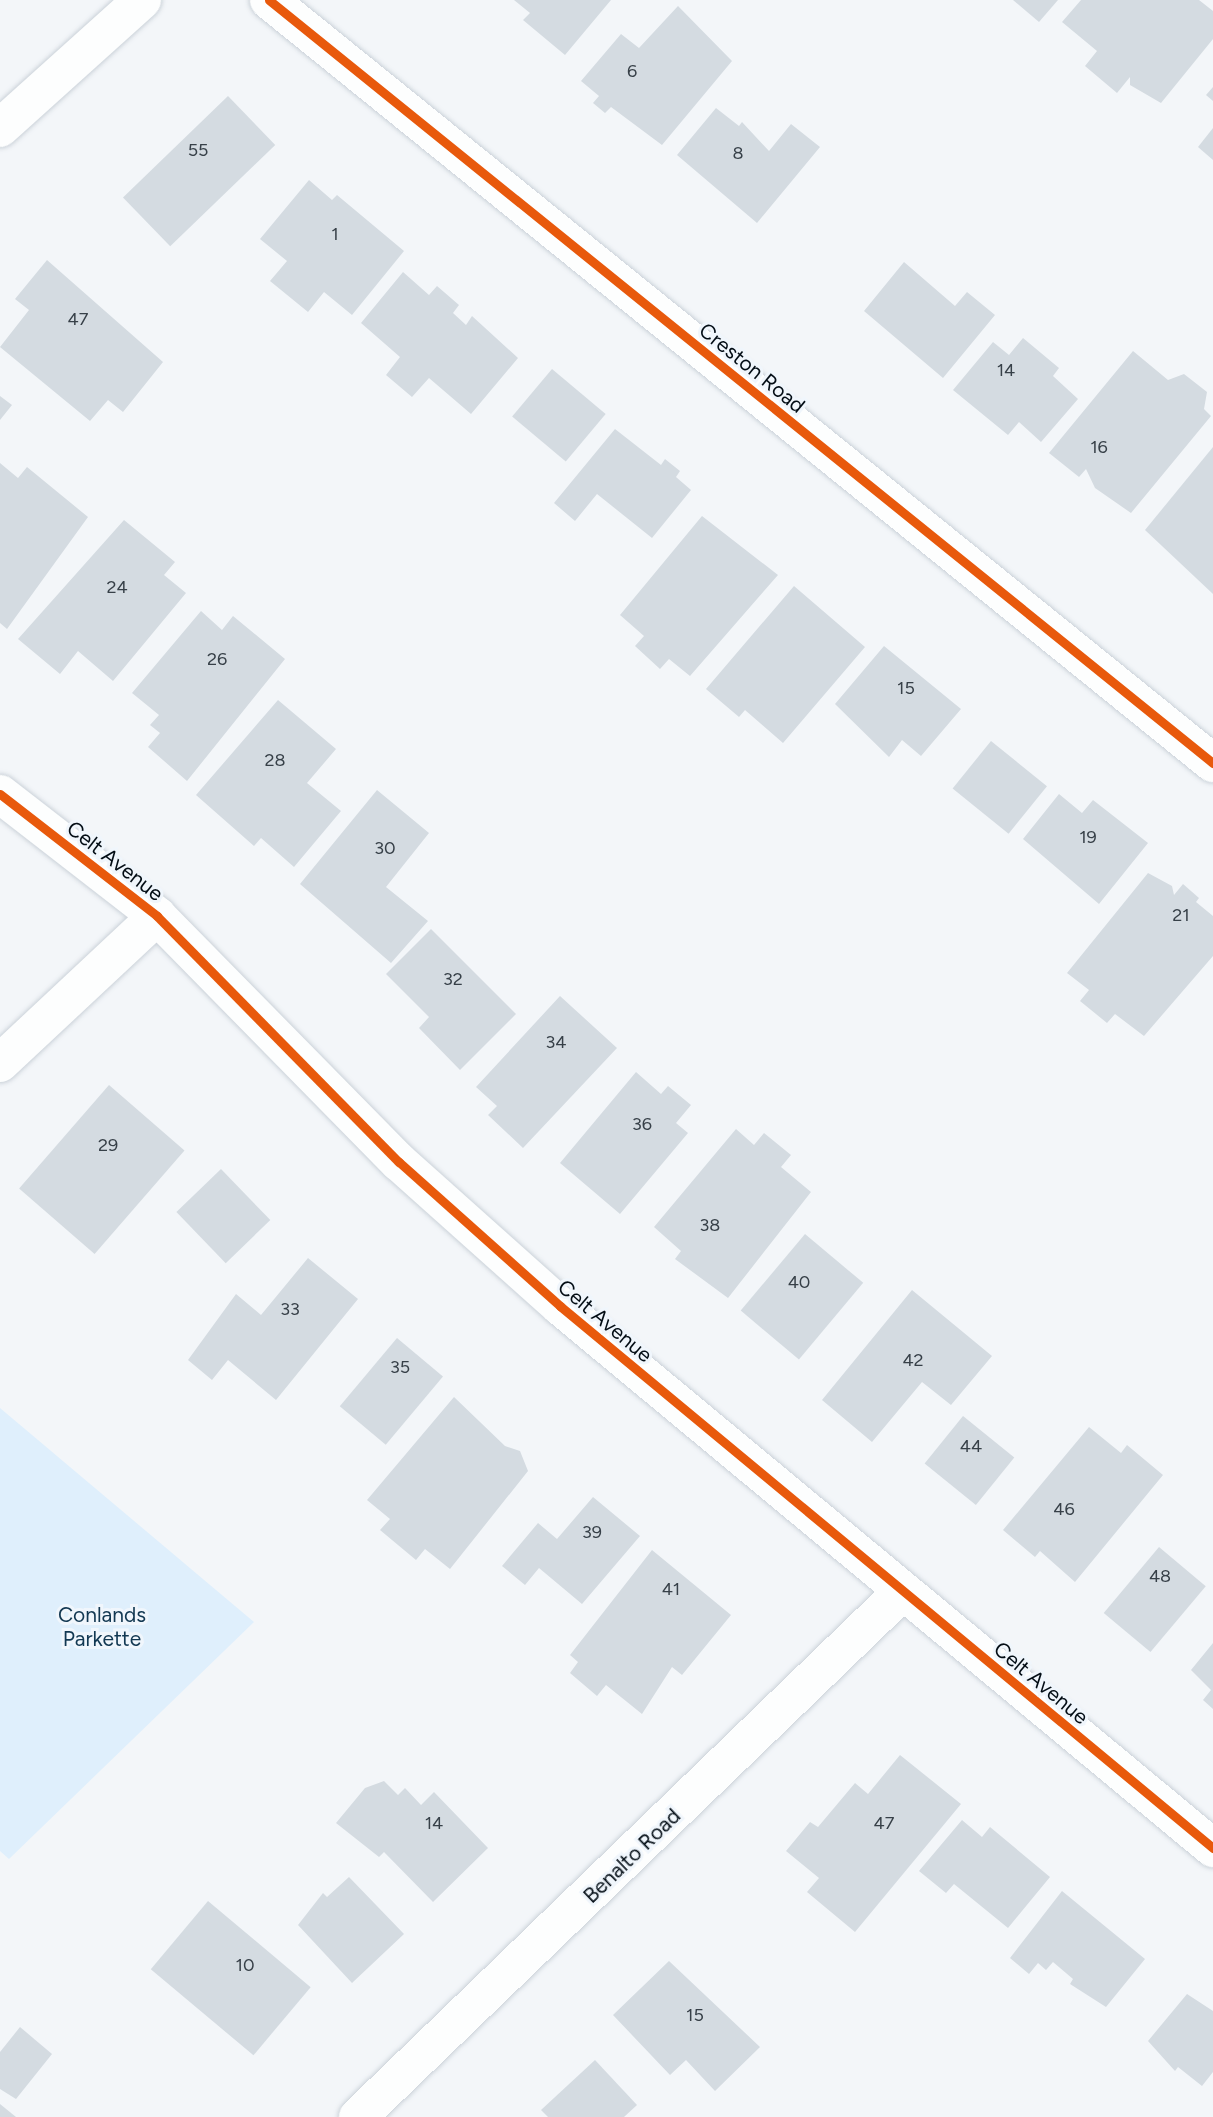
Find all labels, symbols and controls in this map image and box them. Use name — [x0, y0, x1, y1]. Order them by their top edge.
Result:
house number: 6 — [627, 60, 637, 82]
house number: 55 — [188, 139, 208, 161]
house number: 8 — [732, 142, 744, 164]
house number: 1 — [331, 223, 339, 245]
house number: 47 — [68, 308, 88, 330]
street label: Creston Road — [694, 318, 810, 418]
house number: 14 — [997, 359, 1015, 381]
house number: 16 — [1090, 436, 1108, 458]
house number: 24 — [106, 576, 128, 598]
house number: 26 — [207, 648, 227, 670]
house number: 15 — [897, 677, 915, 699]
house number: 28 — [264, 749, 286, 771]
street label: Celt Avenue — [62, 816, 168, 906]
house number: 19 — [1079, 826, 1097, 848]
house number: 30 — [374, 837, 396, 859]
house number: 21 — [1172, 904, 1190, 926]
house number: 32 — [443, 968, 463, 990]
house number: 34 — [546, 1031, 566, 1053]
house number: 36 — [632, 1113, 652, 1135]
house number: 29 — [98, 1134, 118, 1156]
house number: 38 — [700, 1214, 720, 1236]
house number: 40 — [788, 1271, 810, 1293]
street label: Celt Avenue — [553, 1274, 657, 1368]
house number: 33 — [280, 1298, 300, 1320]
house number: 42 — [902, 1349, 924, 1371]
house number: 35 — [390, 1356, 410, 1378]
house number: 44 — [960, 1435, 982, 1457]
house number: 46 — [1053, 1498, 1075, 1520]
house number: 39 — [582, 1521, 602, 1543]
house number: 48 — [1149, 1565, 1171, 1587]
house number: 41 — [662, 1578, 680, 1600]
park label: Conlands Parkette — [58, 1602, 146, 1652]
street label: Celt Avenue — [989, 1636, 1093, 1730]
street label: Benalto Road — [578, 1804, 686, 1908]
house number: 14 — [425, 1812, 443, 1834]
house number: 47 — [874, 1812, 894, 1834]
house number: 10 — [236, 1954, 254, 1976]
house number: 15 — [686, 2004, 704, 2026]

